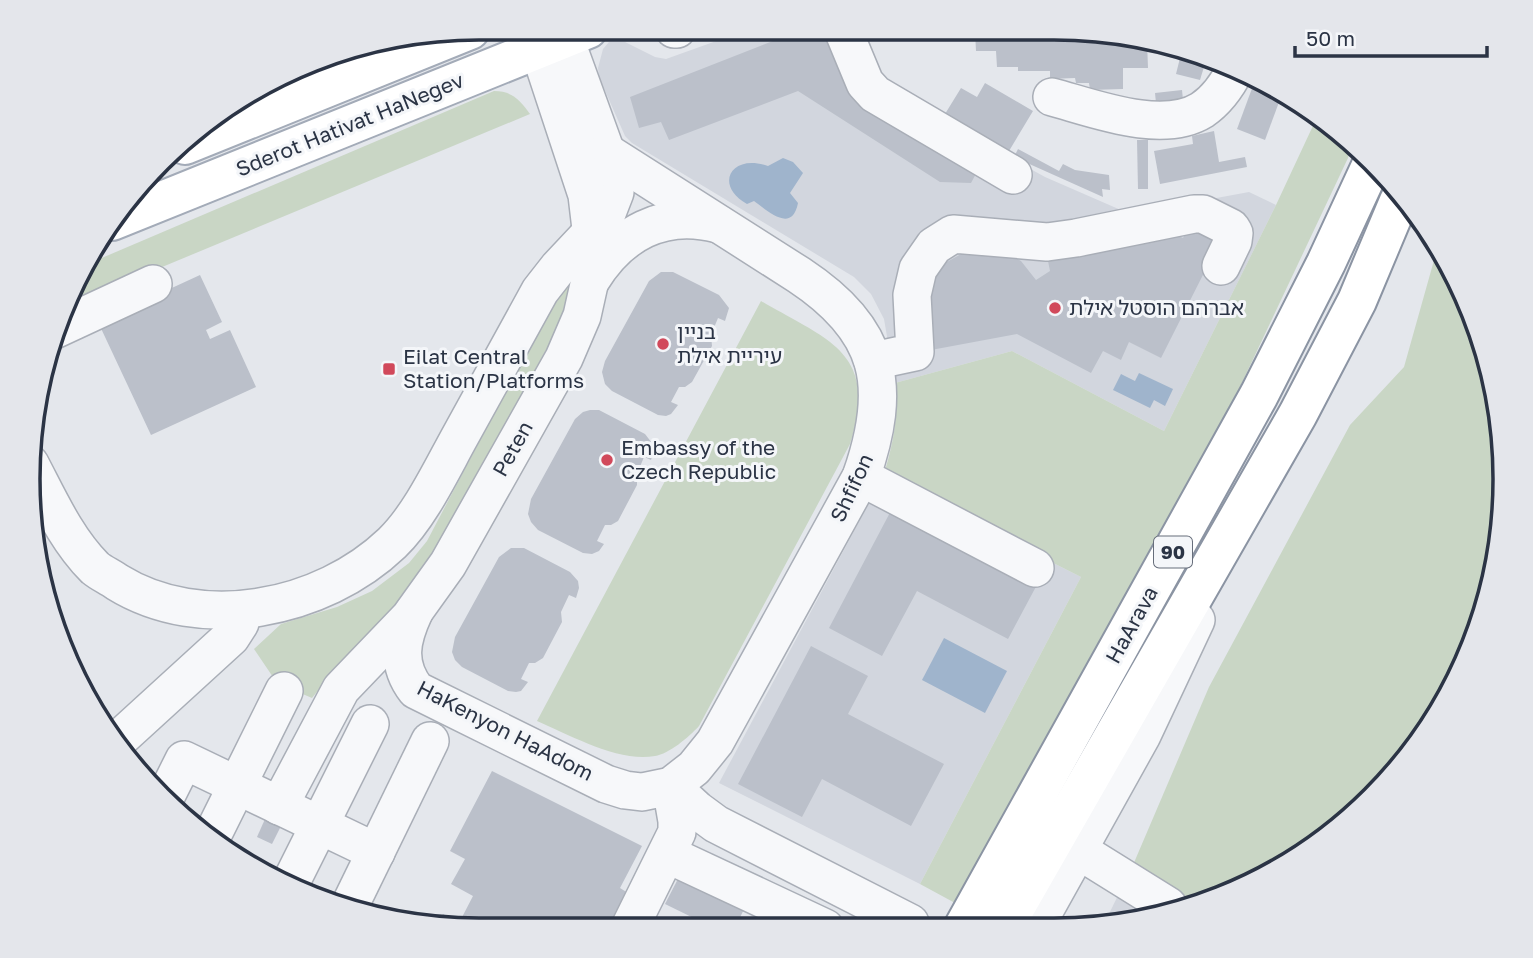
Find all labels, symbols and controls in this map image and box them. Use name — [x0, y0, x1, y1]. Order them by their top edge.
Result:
scale bar — [1295, 14, 1488, 58]
text: 50 m — [1306, 25, 1355, 51]
street label: Sderot Hativat HaNegev — [232, 66, 467, 182]
place label: אברהם הוסטל אילת — [1069, 294, 1244, 320]
marker: אברהם הוסטל אילת — [1047, 300, 1063, 316]
place label: בניין עיריית אילת — [677, 318, 782, 368]
marker: בניין עיריית אילת — [655, 336, 671, 352]
place label: Eilat Central Station/Platforms — [403, 343, 584, 393]
marker: Eilat Central Station/Platforms — [381, 361, 397, 377]
street label: Peten — [486, 416, 538, 481]
place label: Embassy of the Czech Republic — [621, 434, 776, 484]
street label: Shfifon — [824, 449, 878, 526]
marker: Embassy of the Czech Republic — [599, 452, 615, 468]
road number: 90 — [1154, 537, 1192, 568]
street label: HaArava — [1099, 581, 1163, 668]
street label: HaKenyon HaAdom — [413, 674, 598, 786]

